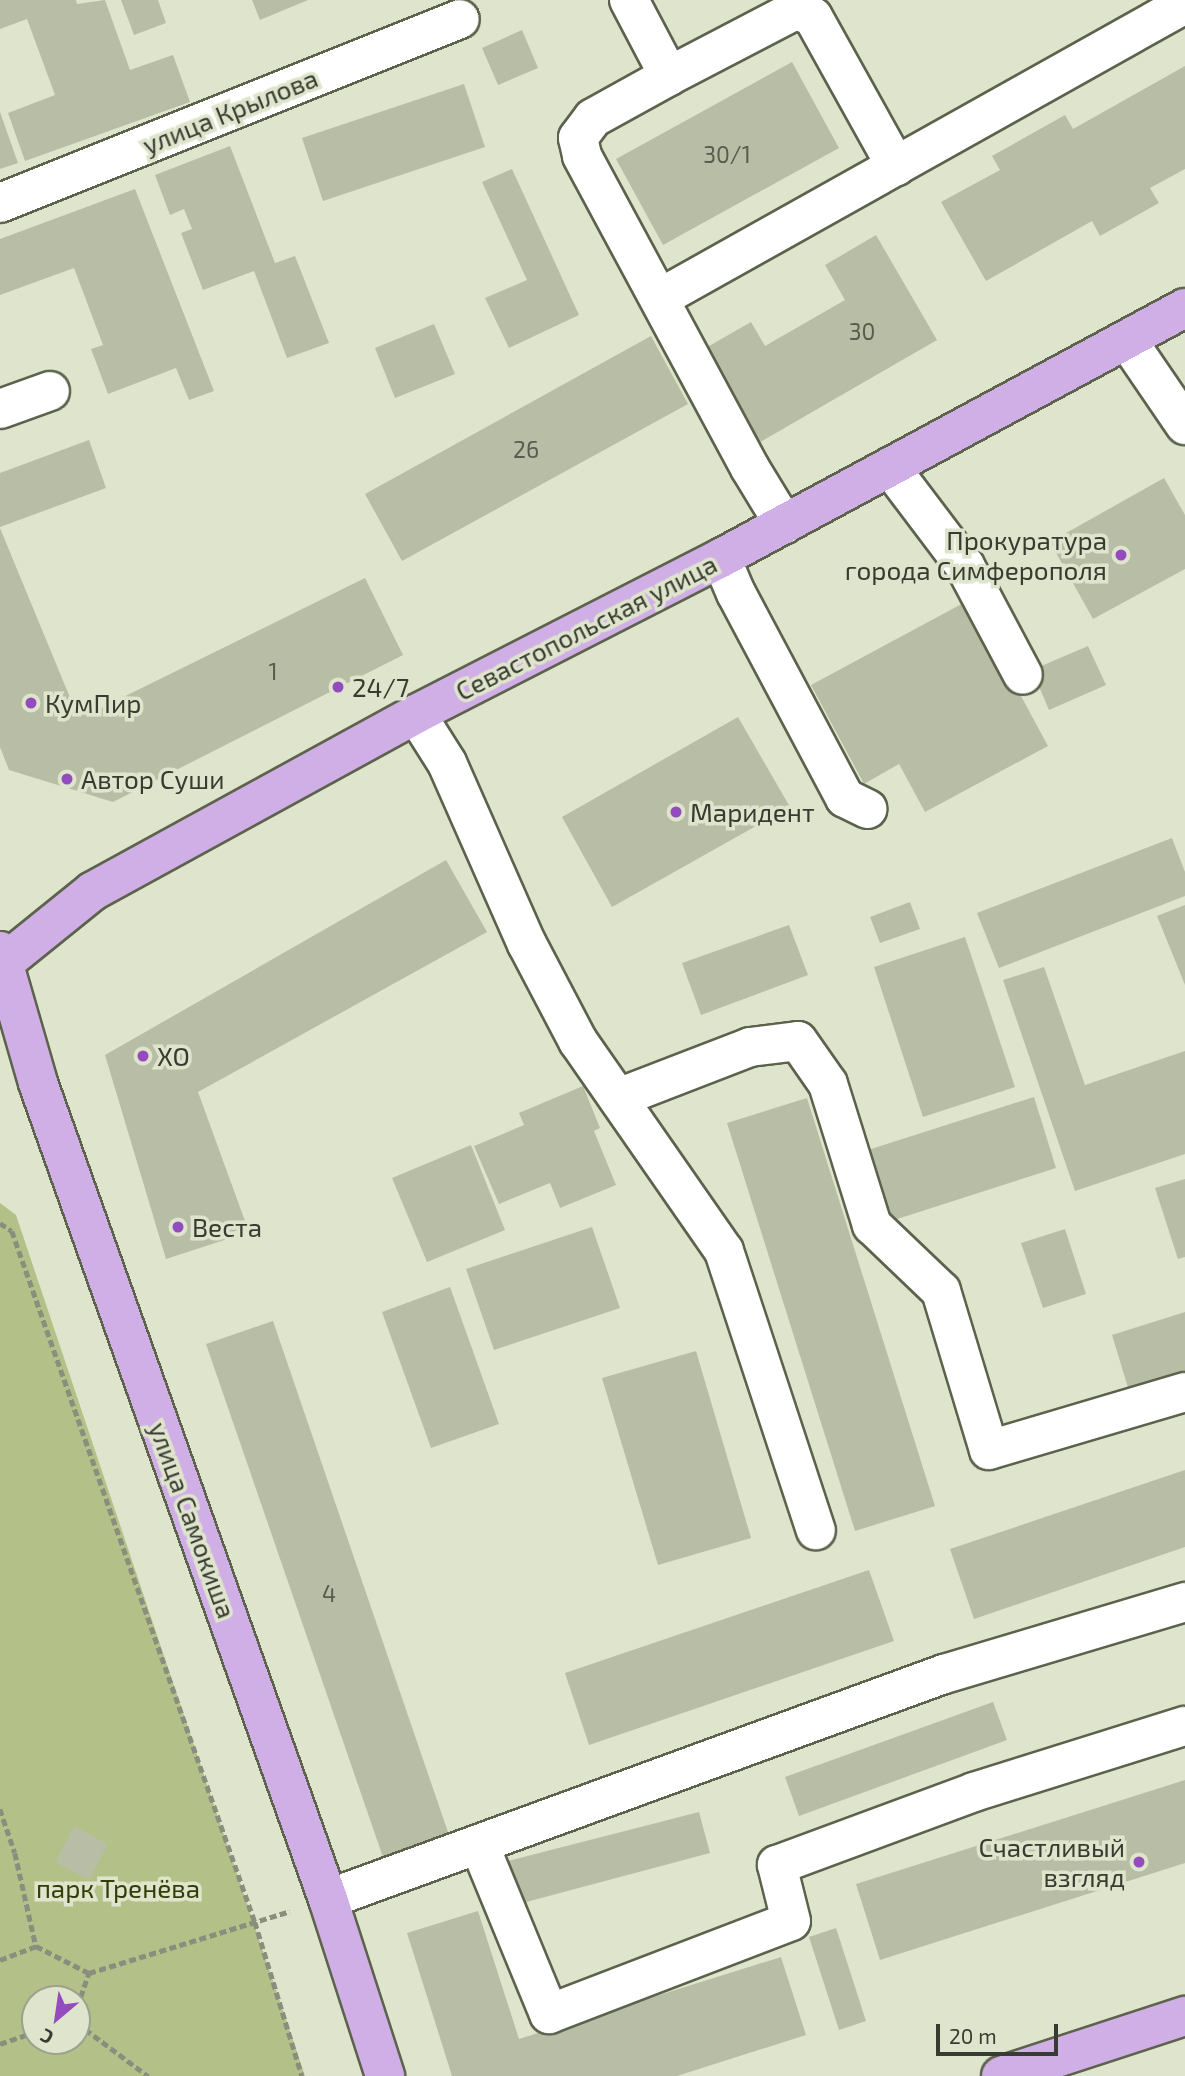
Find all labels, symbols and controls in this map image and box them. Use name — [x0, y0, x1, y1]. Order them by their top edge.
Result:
street label: улица Крылова — [138, 62, 322, 160]
house number: 30/1 — [703, 140, 751, 168]
house number: 30 — [849, 317, 875, 345]
house number: 26 — [513, 435, 539, 463]
place label: Прокуратура города Симферополя — [845, 524, 1107, 586]
marker: Прокуратура города Симферополя — [1113, 547, 1129, 563]
street label: Севастопольская улица — [450, 548, 722, 706]
house number: 1 — [268, 657, 278, 685]
place label: 24/7 — [352, 671, 409, 703]
marker: 24/7 — [330, 679, 346, 695]
place label: КумПир — [45, 687, 141, 719]
marker: КумПир — [23, 695, 39, 711]
place label: Автор Суши — [81, 763, 224, 795]
marker: Автор Суши — [59, 771, 75, 787]
place label: Маридент — [690, 796, 815, 828]
marker: Маридент — [668, 804, 684, 820]
place label: ХО — [157, 1040, 190, 1072]
marker: ХО — [135, 1048, 151, 1064]
place label: Веста — [192, 1211, 262, 1243]
marker: Веста — [170, 1219, 186, 1235]
street label: улица Самокиша — [143, 1418, 243, 1622]
house number: 4 — [322, 1579, 336, 1607]
place label: Счастливый взгляд — [979, 1831, 1125, 1892]
marker: Счастливый взгляд — [1131, 1854, 1147, 1870]
park label: парк Тренёва — [36, 1872, 200, 1904]
north arrow — [21, 1985, 91, 2055]
scale bar — [940, 2010, 1062, 2054]
text: 20 m — [949, 2023, 997, 2048]
text: С — [36, 2024, 57, 2050]

